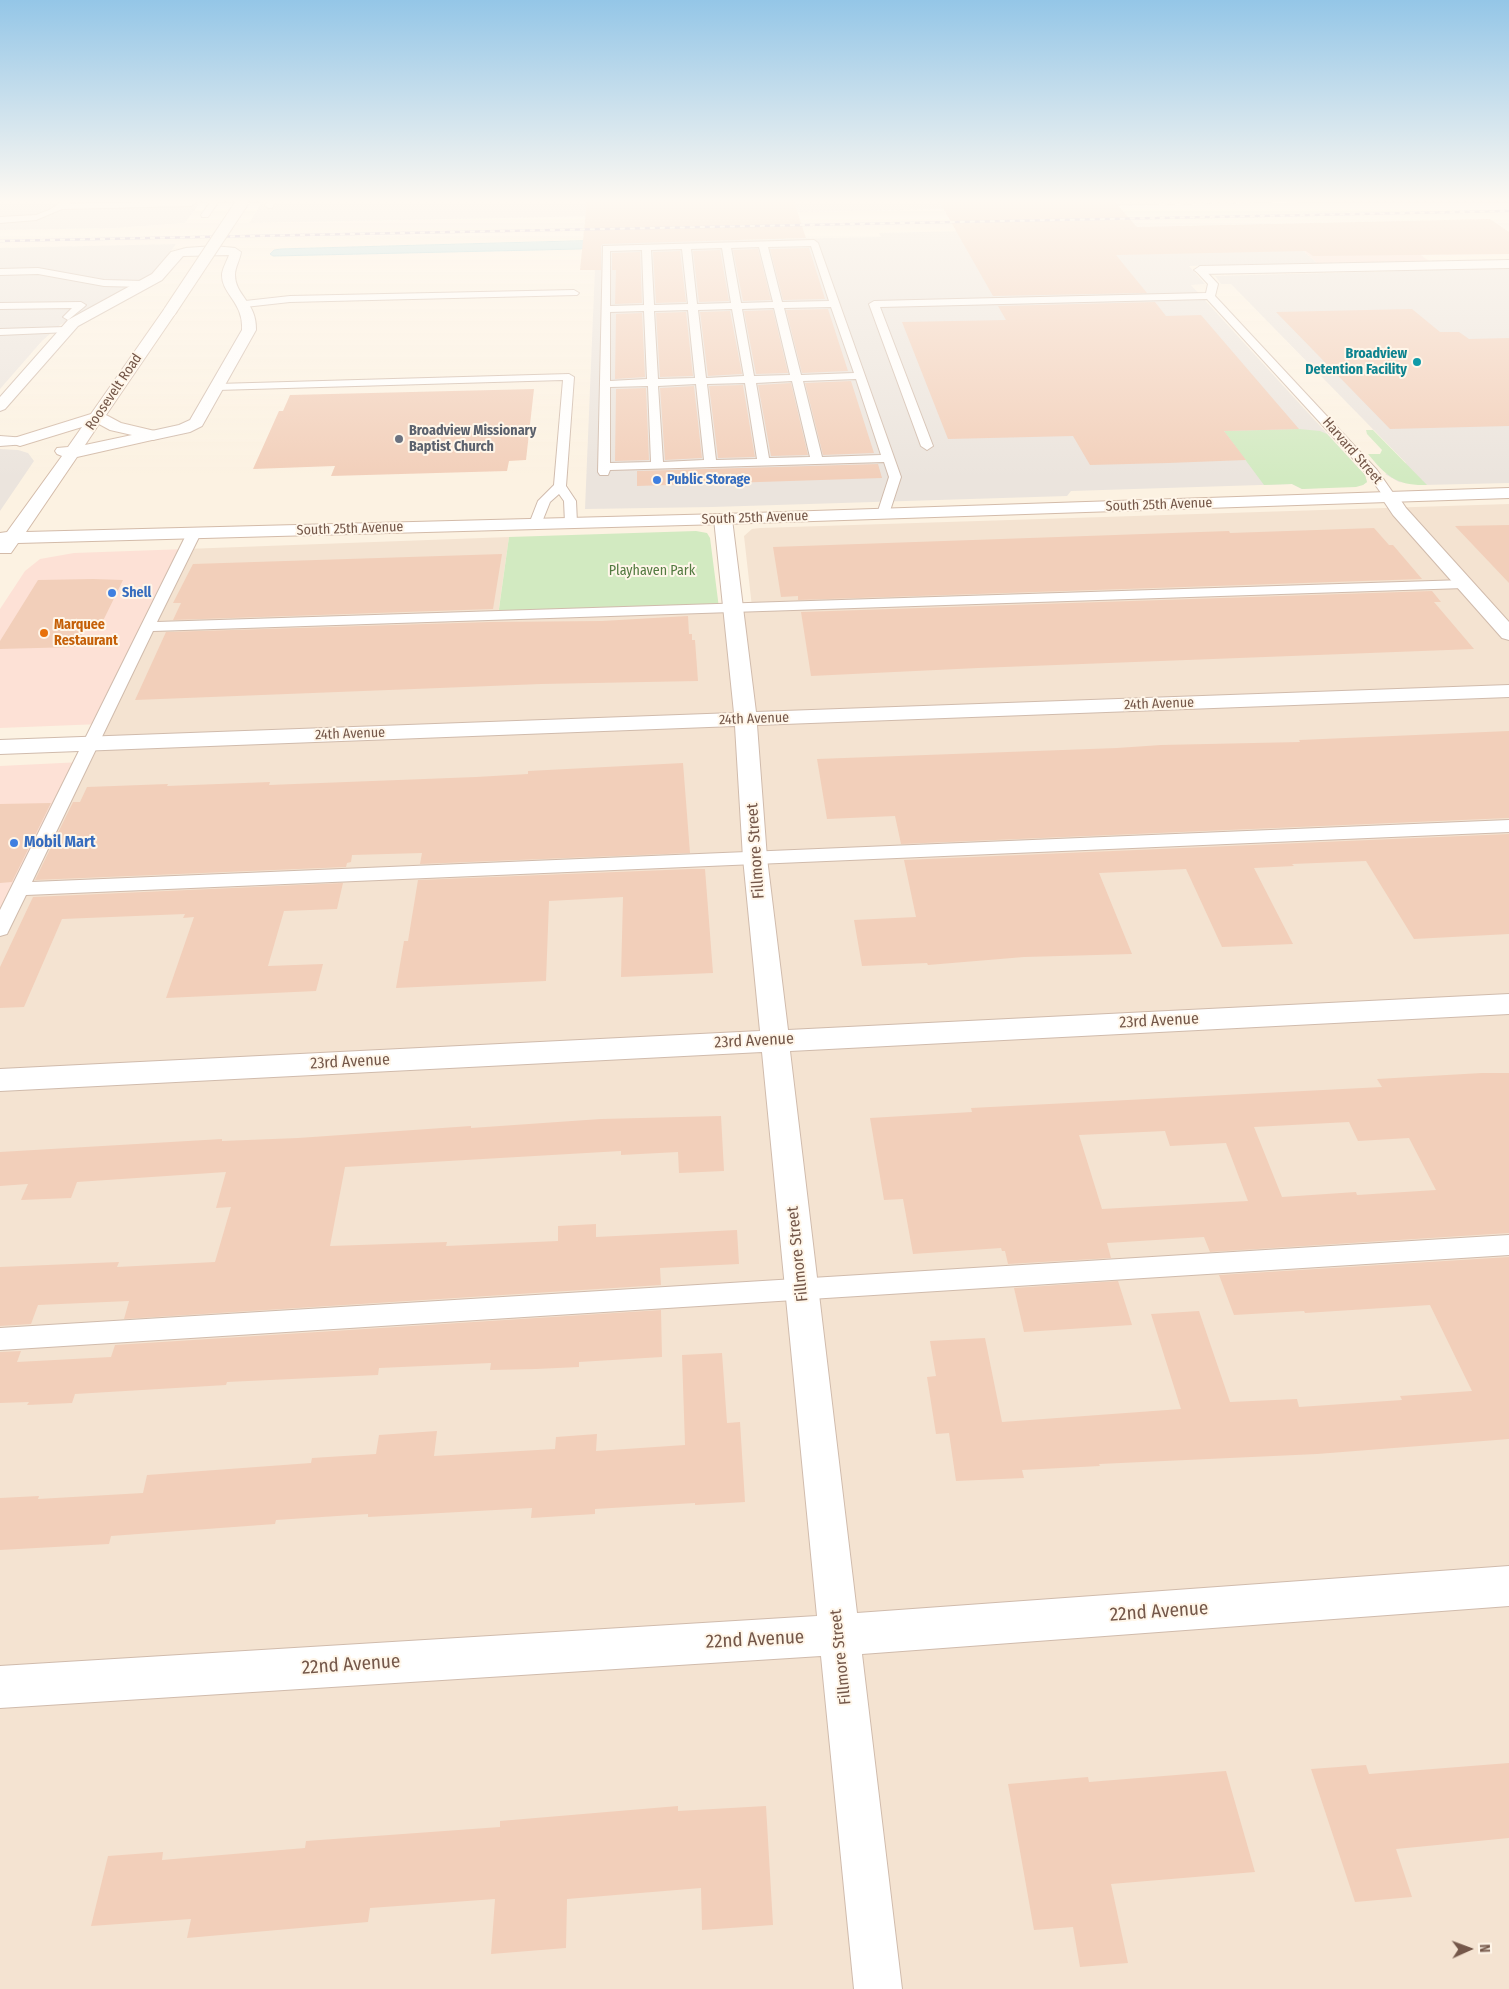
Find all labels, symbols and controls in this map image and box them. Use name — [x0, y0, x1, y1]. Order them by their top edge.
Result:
place label: Broadview Detention Facility — [1305, 346, 1407, 378]
street label: Roosevelt Road — [82, 351, 146, 433]
marker: Broadview Detention Facility — [1411, 356, 1423, 368]
street label: Harvard Street — [1318, 414, 1386, 488]
place label: Broadview Missionary Baptist Church — [409, 423, 536, 456]
marker: Broadview Missionary Baptist Church — [393, 433, 405, 445]
place label: Public Storage — [667, 472, 750, 488]
marker: Public Storage — [651, 474, 663, 486]
street label: South 25th Avenue — [1105, 495, 1213, 515]
street label: South 25th Avenue — [701, 508, 809, 528]
street label: South 25th Avenue — [296, 519, 404, 539]
park label: Playhaven Park — [609, 563, 695, 579]
place label: Shell — [122, 585, 151, 601]
marker: Shell — [106, 587, 118, 599]
place label: Marquee Restaurant — [54, 617, 118, 650]
marker: Marquee Restaurant — [38, 627, 50, 639]
street label: 24th Avenue — [1124, 694, 1194, 714]
street label: 24th Avenue — [719, 709, 789, 729]
street label: 24th Avenue — [315, 724, 385, 744]
street label: Fillmore Street — [743, 803, 769, 899]
place label: Mobil Mart — [24, 833, 96, 853]
marker: Mobil Mart — [8, 837, 20, 849]
street label: 23rd Avenue — [1119, 1009, 1199, 1033]
street label: 23rd Avenue — [714, 1029, 794, 1053]
street label: 23rd Avenue — [310, 1050, 390, 1074]
street label: Fillmore Street — [783, 1205, 813, 1303]
street label: 22nd Avenue — [1109, 1597, 1209, 1627]
street label: Fillmore Street — [826, 1608, 856, 1706]
street label: 22nd Avenue — [705, 1626, 805, 1654]
street label: 22nd Avenue — [301, 1650, 401, 1680]
north arrow — [1444, 1924, 1494, 1974]
text: N — [1476, 1944, 1493, 1953]

